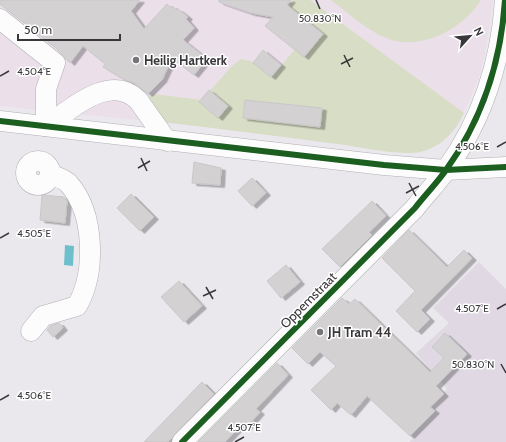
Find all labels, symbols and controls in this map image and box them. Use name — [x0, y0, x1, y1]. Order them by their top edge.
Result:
text: 50.830°N — [299, 12, 341, 25]
scale bar — [18, 16, 120, 42]
north arrow — [450, 16, 490, 56]
text: 50 m — [24, 22, 52, 37]
text: N — [471, 25, 487, 38]
place label: Heilig Hartkerk — [144, 52, 228, 68]
marker: Heilig Hartkerk — [131, 55, 141, 65]
text: 4.504°E — [17, 65, 52, 78]
text: 4.506°E — [455, 140, 490, 153]
text: 4.505°E — [17, 227, 51, 240]
street label: Oppemstraat — [277, 268, 340, 331]
text: 4.507°E — [455, 302, 489, 315]
place label: JH Tram 44 — [327, 324, 391, 340]
marker: JH Tram 44 — [315, 327, 325, 337]
text: 50.830°N — [452, 358, 494, 371]
text: 4.506°E — [17, 389, 52, 402]
text: 4.507°E — [227, 421, 261, 434]

